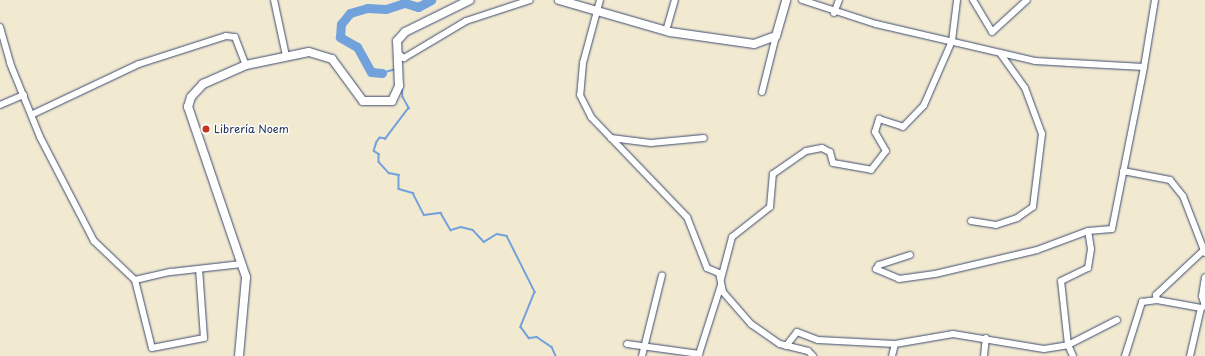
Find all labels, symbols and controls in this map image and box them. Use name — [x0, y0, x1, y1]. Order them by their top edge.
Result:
place label: Librería Noem — [214, 122, 289, 136]
marker: Librería Noem — [201, 124, 211, 134]

